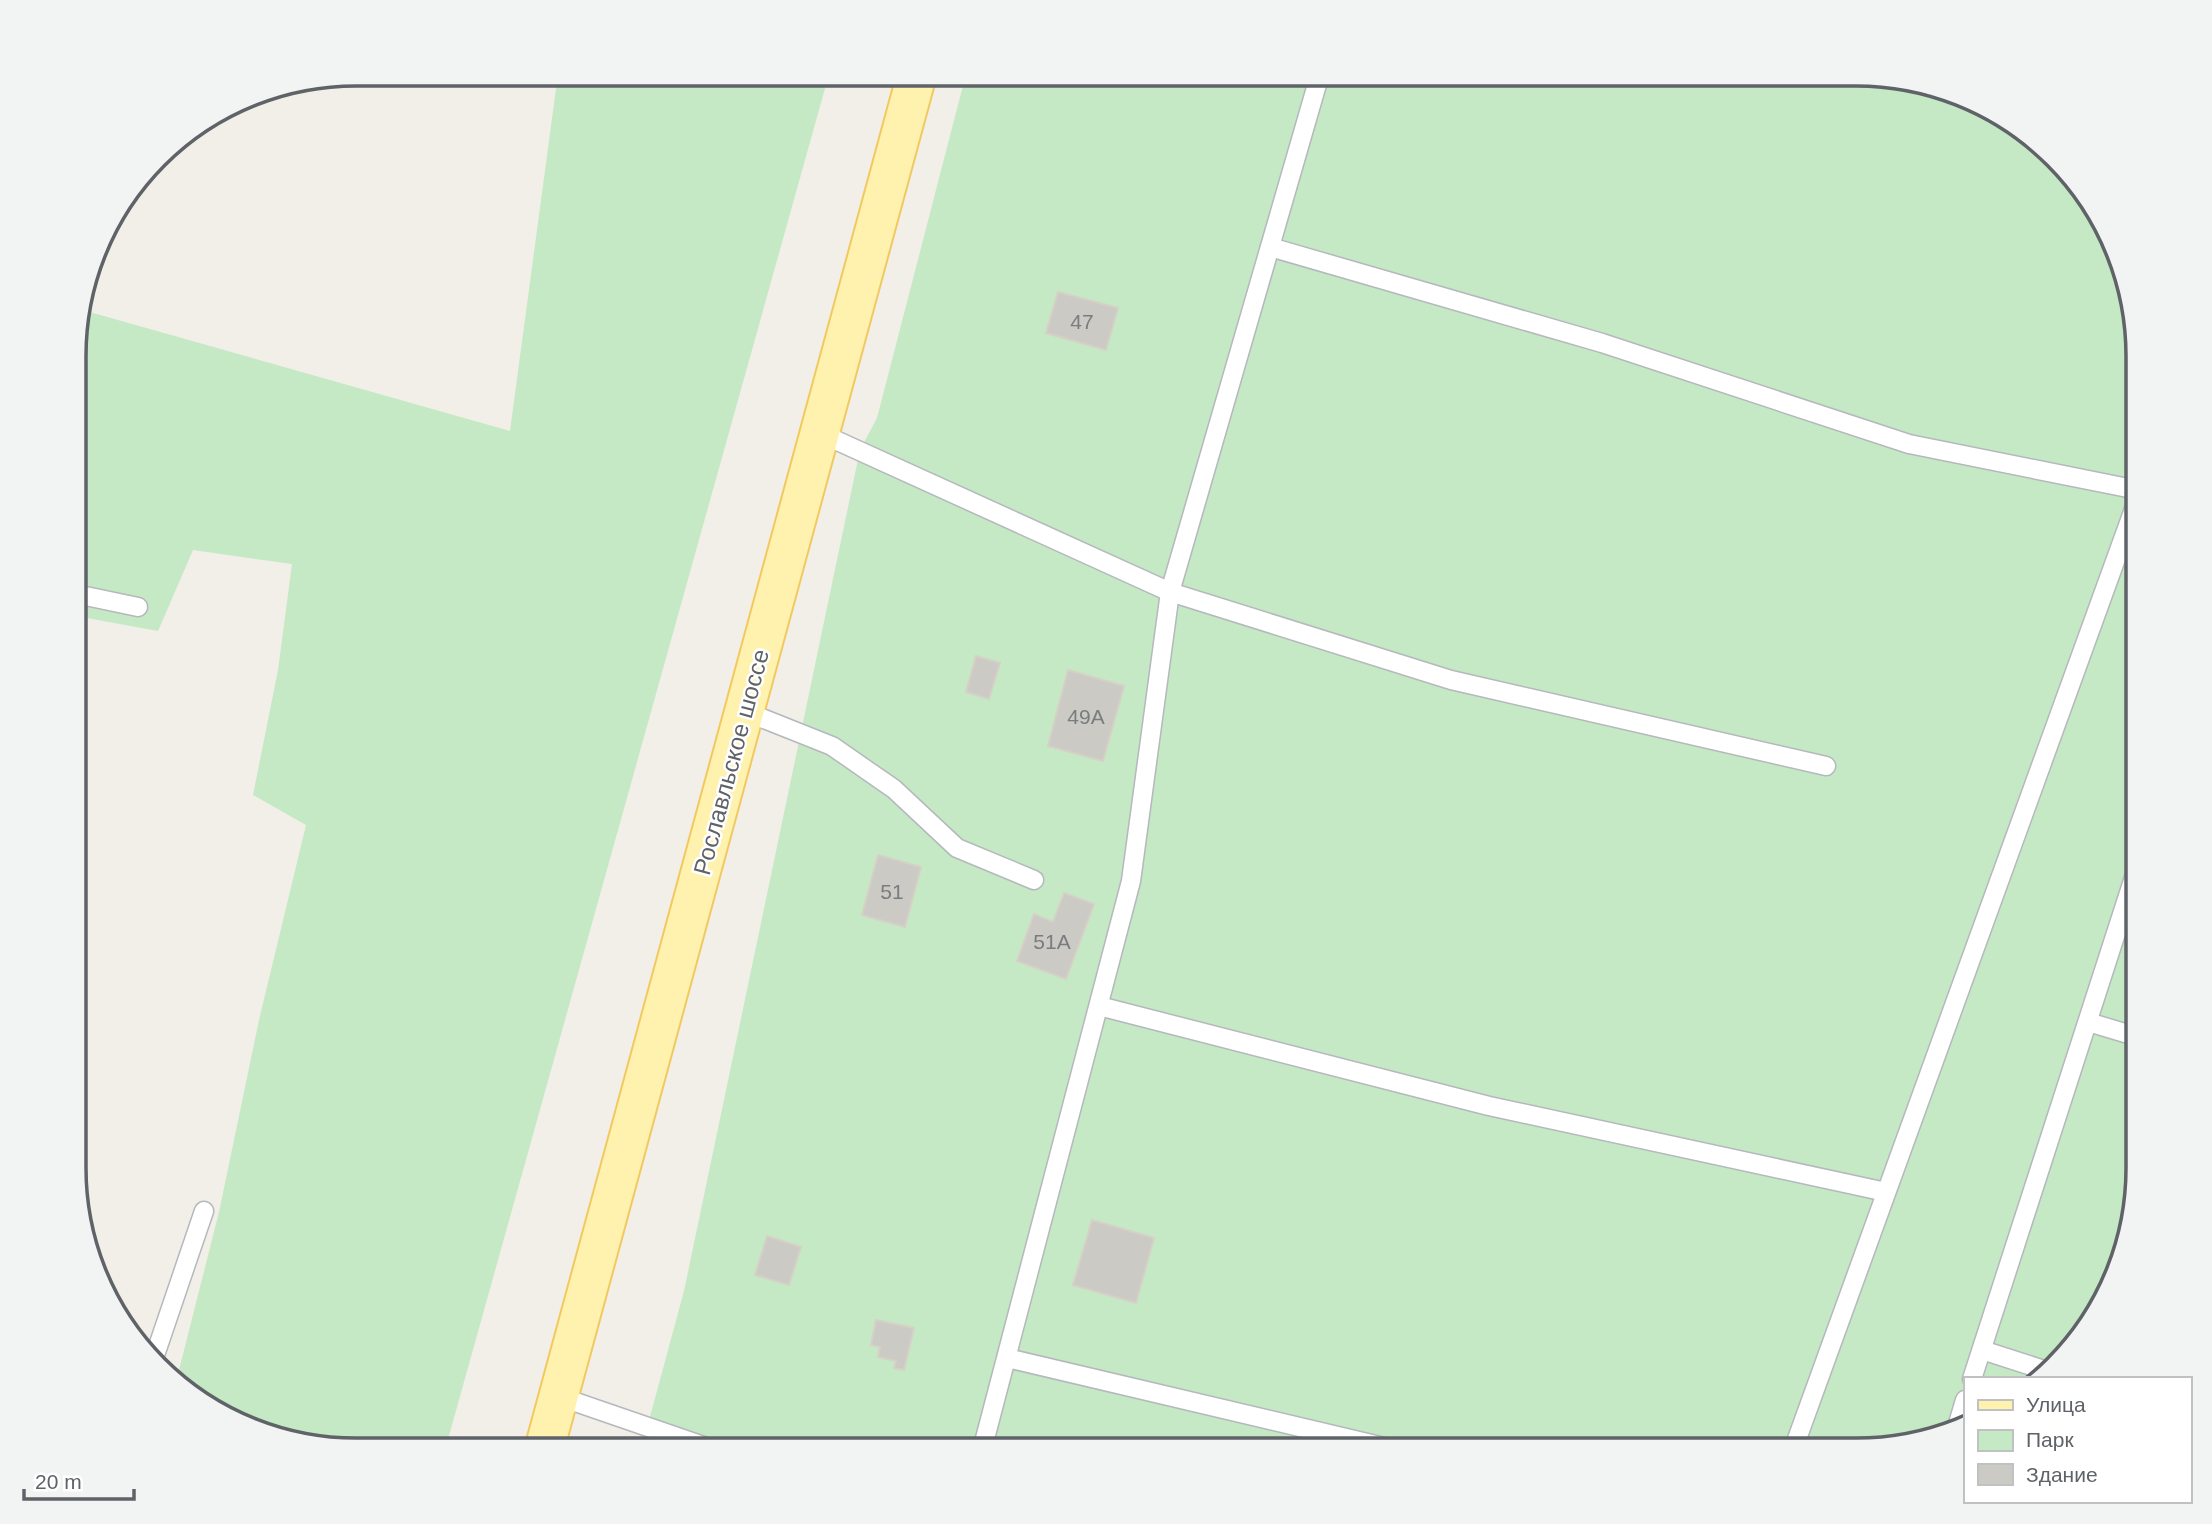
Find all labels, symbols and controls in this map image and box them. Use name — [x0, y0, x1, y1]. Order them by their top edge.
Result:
house number: 47 — [1070, 310, 1094, 333]
street label: Рославльское шоссе — [688, 646, 774, 878]
house number: 49А — [1067, 705, 1105, 728]
house number: 51 — [880, 880, 904, 903]
house number: 51А — [1033, 930, 1071, 953]
legend — [1964, 1377, 2191, 1503]
text: Улица — [2026, 1393, 2086, 1416]
text: Парк — [2026, 1428, 2074, 1451]
scale bar — [24, 1458, 135, 1502]
text: Здание — [2026, 1463, 2098, 1486]
text: 20 m — [35, 1470, 82, 1493]

